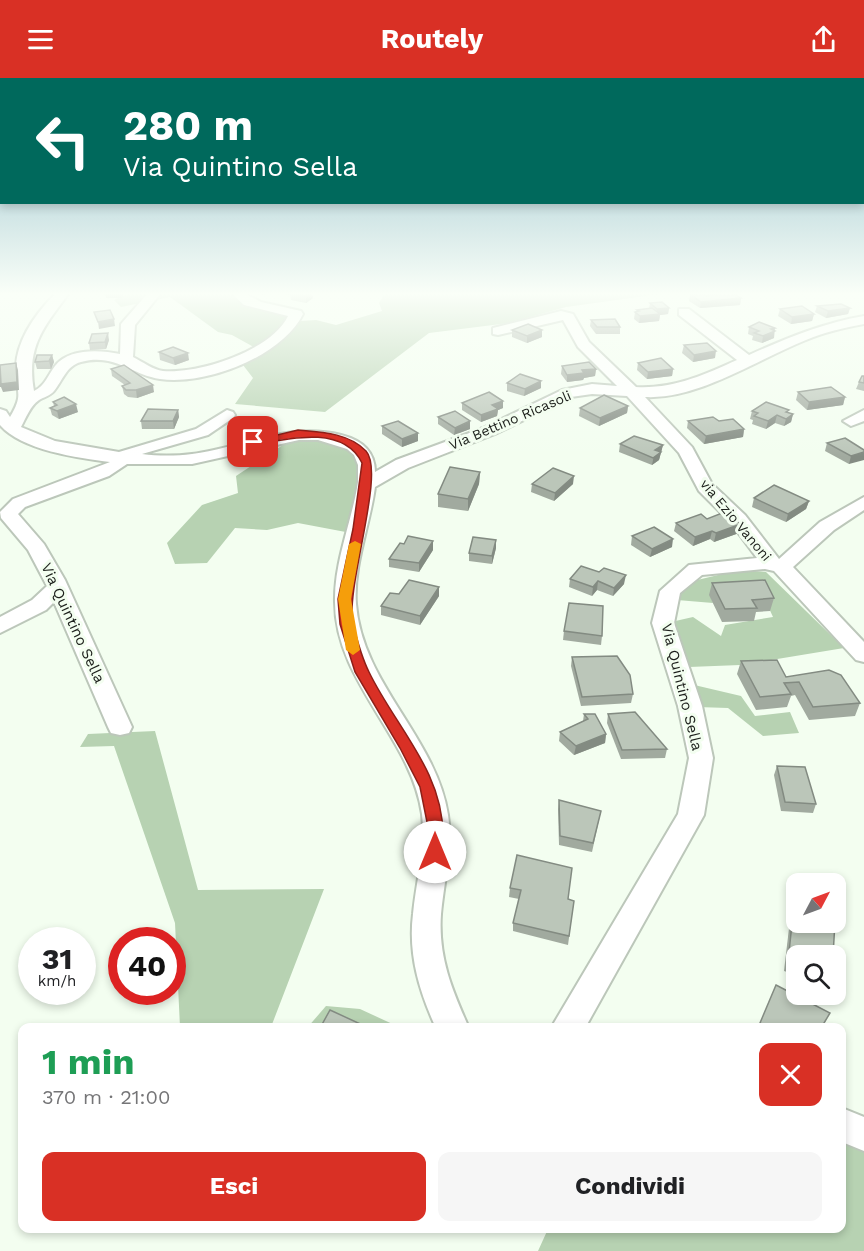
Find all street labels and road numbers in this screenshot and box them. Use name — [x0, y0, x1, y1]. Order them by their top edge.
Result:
street label: Via Bettino Ricasoli — [447, 387, 573, 453]
street label: via Ezio Vanoni — [697, 476, 775, 564]
street label: Via Quintino Sella — [37, 560, 109, 686]
street label: Via Quintino Sella — [658, 622, 707, 753]

